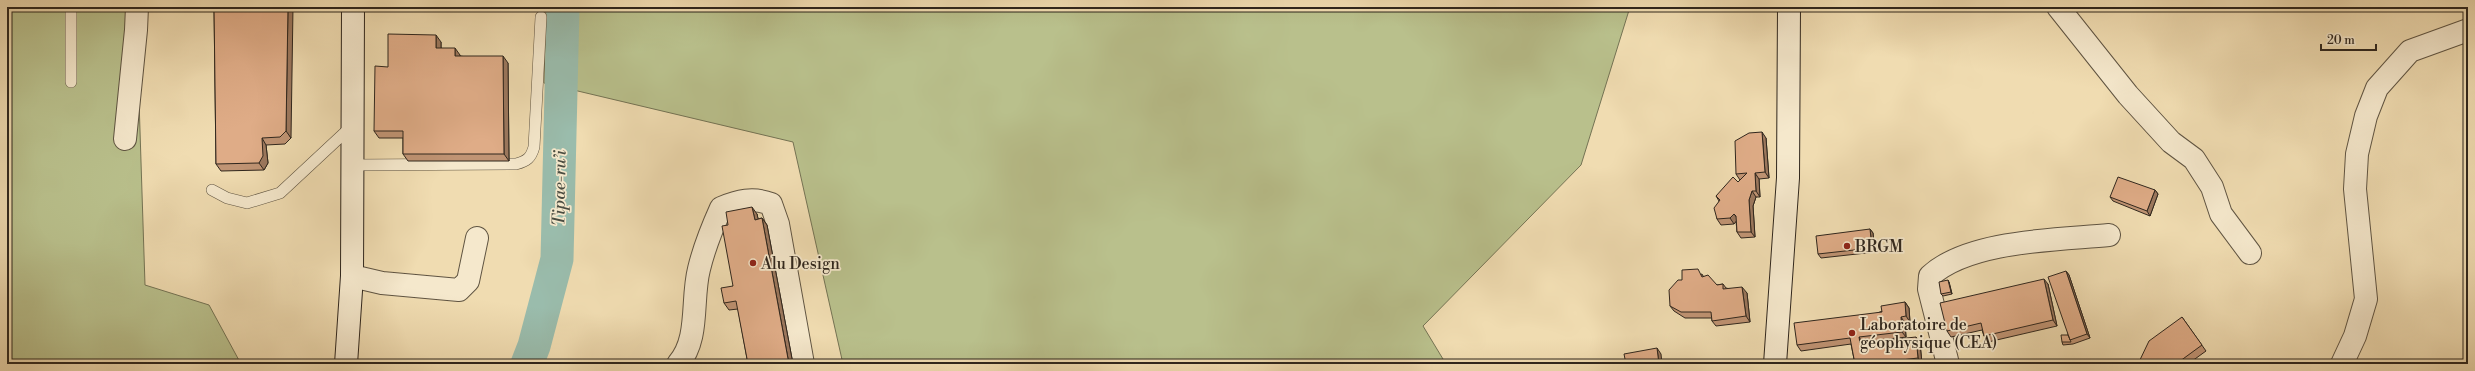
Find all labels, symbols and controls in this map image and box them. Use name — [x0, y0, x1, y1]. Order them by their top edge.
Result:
scale bar — [2321, 26, 2376, 52]
text: 20 m — [2327, 33, 2355, 48]
water label: Tipae-ru’i — [548, 149, 572, 226]
place label: BRGM — [1854, 237, 1903, 257]
marker: BRGM — [1842, 241, 1852, 251]
place label: Alu Design — [760, 254, 840, 274]
marker: Alu Design — [748, 258, 758, 268]
place label: Laboratoire de géophysique (CEA) — [1860, 315, 1997, 353]
marker: Laboratoire de géophysique (CEA) — [1847, 328, 1857, 338]

